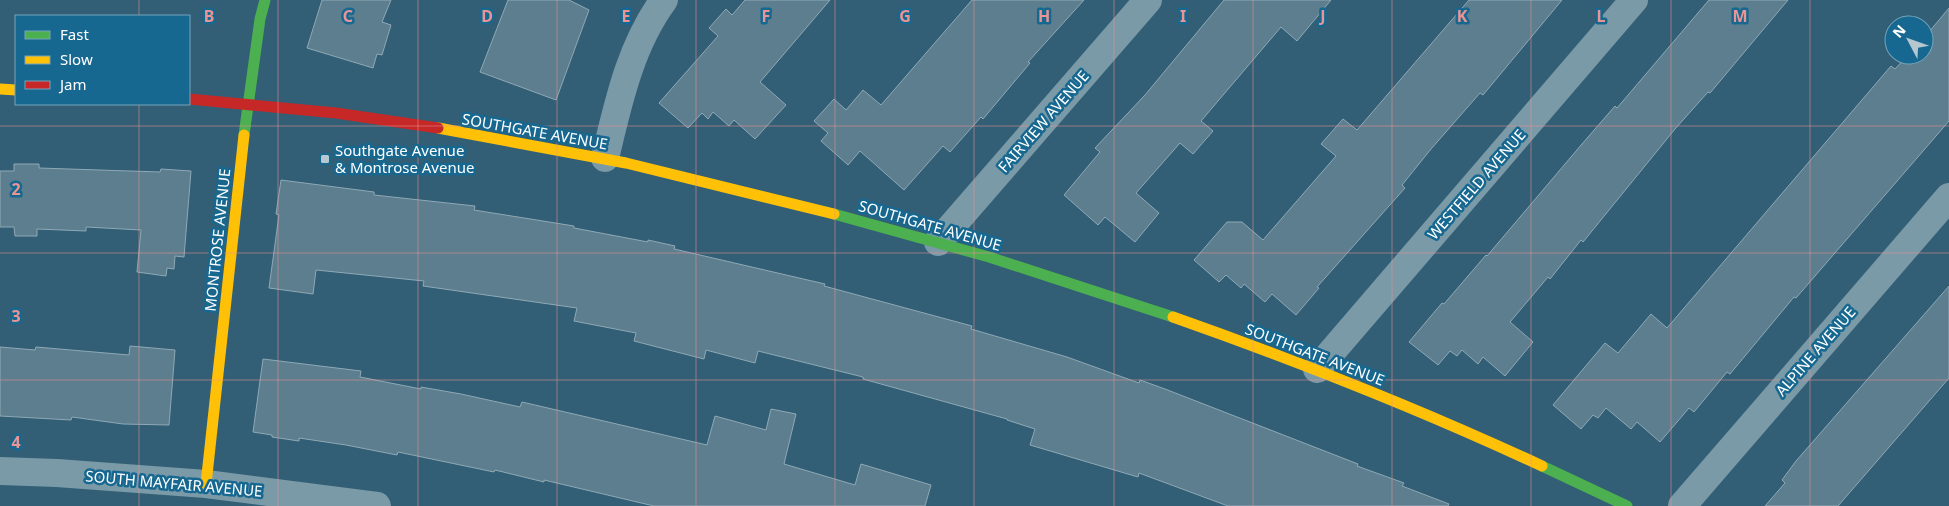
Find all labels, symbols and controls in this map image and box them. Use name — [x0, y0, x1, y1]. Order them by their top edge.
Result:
text: B — [204, 5, 214, 27]
text: C — [343, 5, 353, 27]
text: D — [481, 5, 493, 27]
text: E — [622, 5, 631, 27]
text: F — [762, 5, 770, 27]
text: G — [899, 5, 911, 27]
text: H — [1038, 5, 1050, 27]
text: I — [1180, 5, 1186, 27]
text: J — [1318, 5, 1326, 27]
text: K — [1457, 5, 1468, 27]
text: L — [1597, 5, 1606, 27]
text: M — [1732, 5, 1748, 27]
legend — [15, 15, 190, 105]
north arrow — [1884, 15, 1934, 65]
text: N — [1888, 21, 1910, 42]
text: Fast — [60, 24, 89, 44]
text: Slow — [60, 49, 93, 69]
street label: FAIRVIEW AVENUE — [993, 66, 1093, 176]
text: Jam — [58, 74, 87, 94]
street label: SOUTHGATE AVENUE — [461, 108, 609, 154]
street label: WESTFIELD AVENUE — [1423, 125, 1529, 243]
place label: Southgate Avenue & Montrose Avenue — [335, 140, 474, 177]
marker: Southgate Avenue & Montrose Avenue — [319, 153, 331, 165]
street label: MONTROSE AVENUE — [200, 168, 234, 312]
text: 2 — [11, 178, 21, 200]
street label: SOUTHGATE AVENUE — [856, 195, 1004, 255]
street label: ALPINE AVENUE — [1771, 302, 1859, 400]
text: 3 — [11, 305, 21, 327]
street label: SOUTHGATE AVENUE — [1243, 318, 1387, 390]
text: 4 — [11, 431, 21, 453]
street label: SOUTH MAYFAIR AVENUE — [85, 465, 263, 501]

